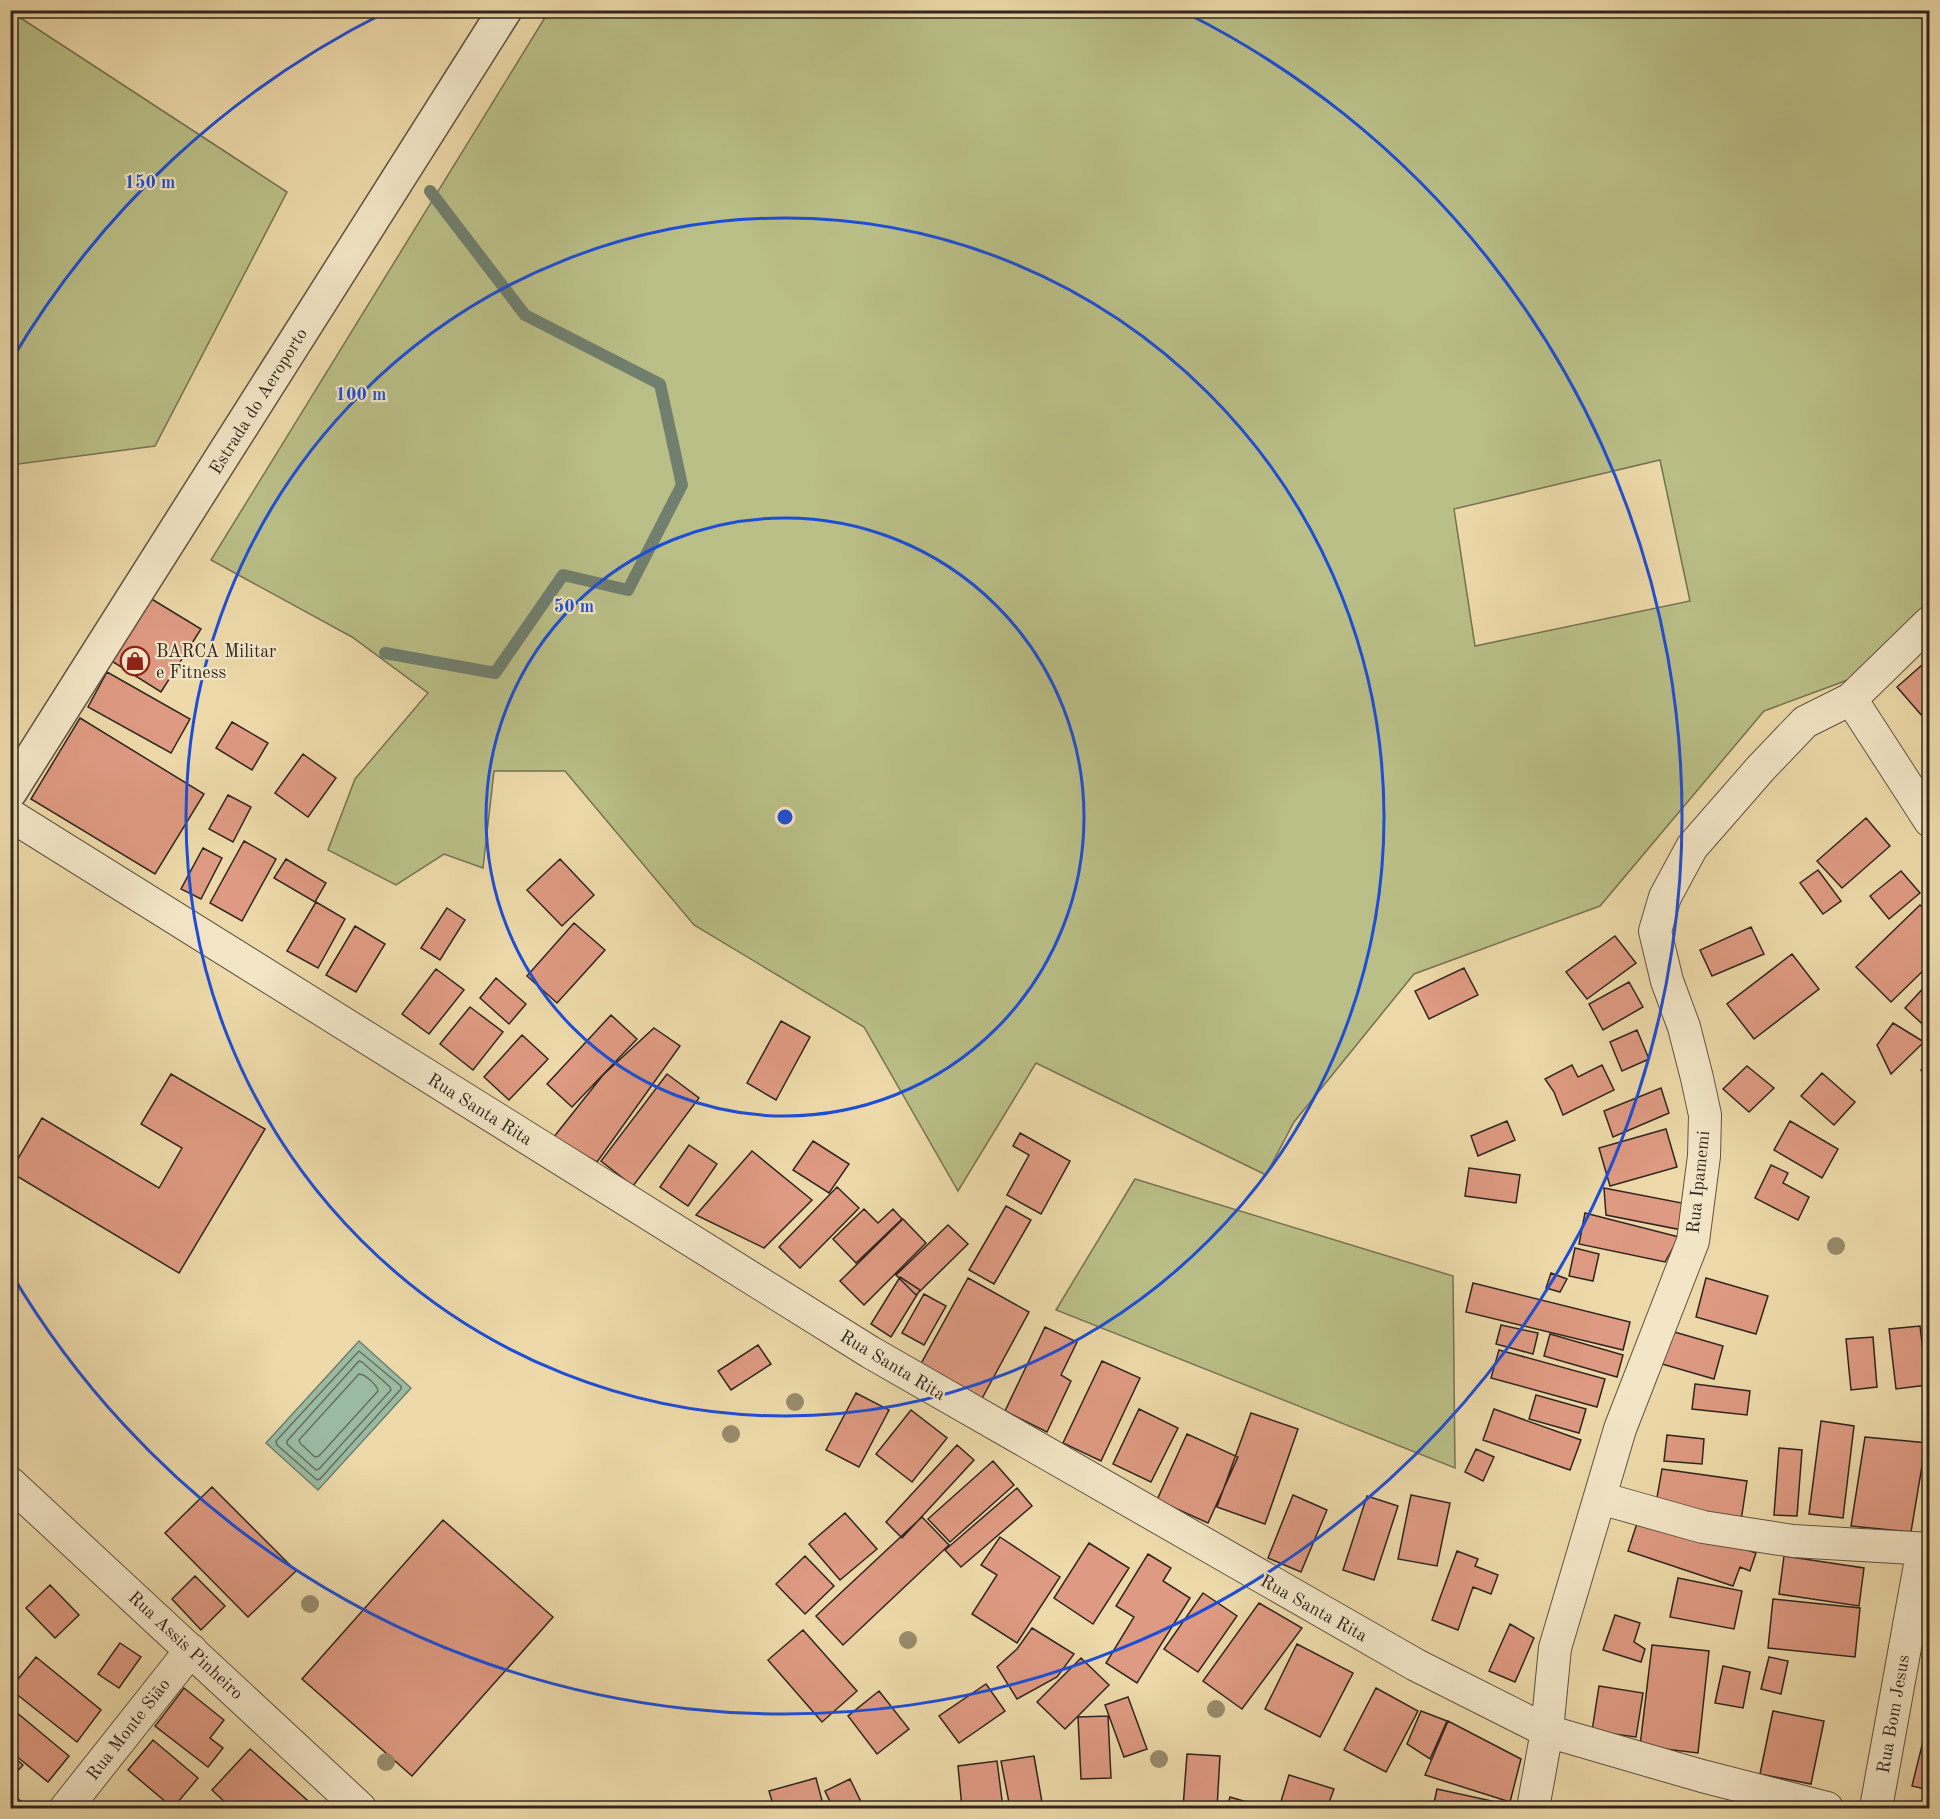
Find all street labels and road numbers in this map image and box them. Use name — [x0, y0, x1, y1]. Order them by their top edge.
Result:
street label: Estrada do Aeroporto — [207, 325, 311, 478]
street label: Rua Santa Rita — [424, 1071, 535, 1149]
street label: Rua Ipamemi — [1685, 1130, 1713, 1234]
street label: Rua Santa Rita — [837, 1327, 948, 1404]
street label: Rua Santa Rita — [1257, 1572, 1370, 1646]
street label: Rua Assis Pinheiro — [124, 1588, 246, 1703]
street label: Rua Bom Jesus — [1875, 1653, 1913, 1775]
street label: Rua Monte Sião — [84, 1675, 174, 1784]

